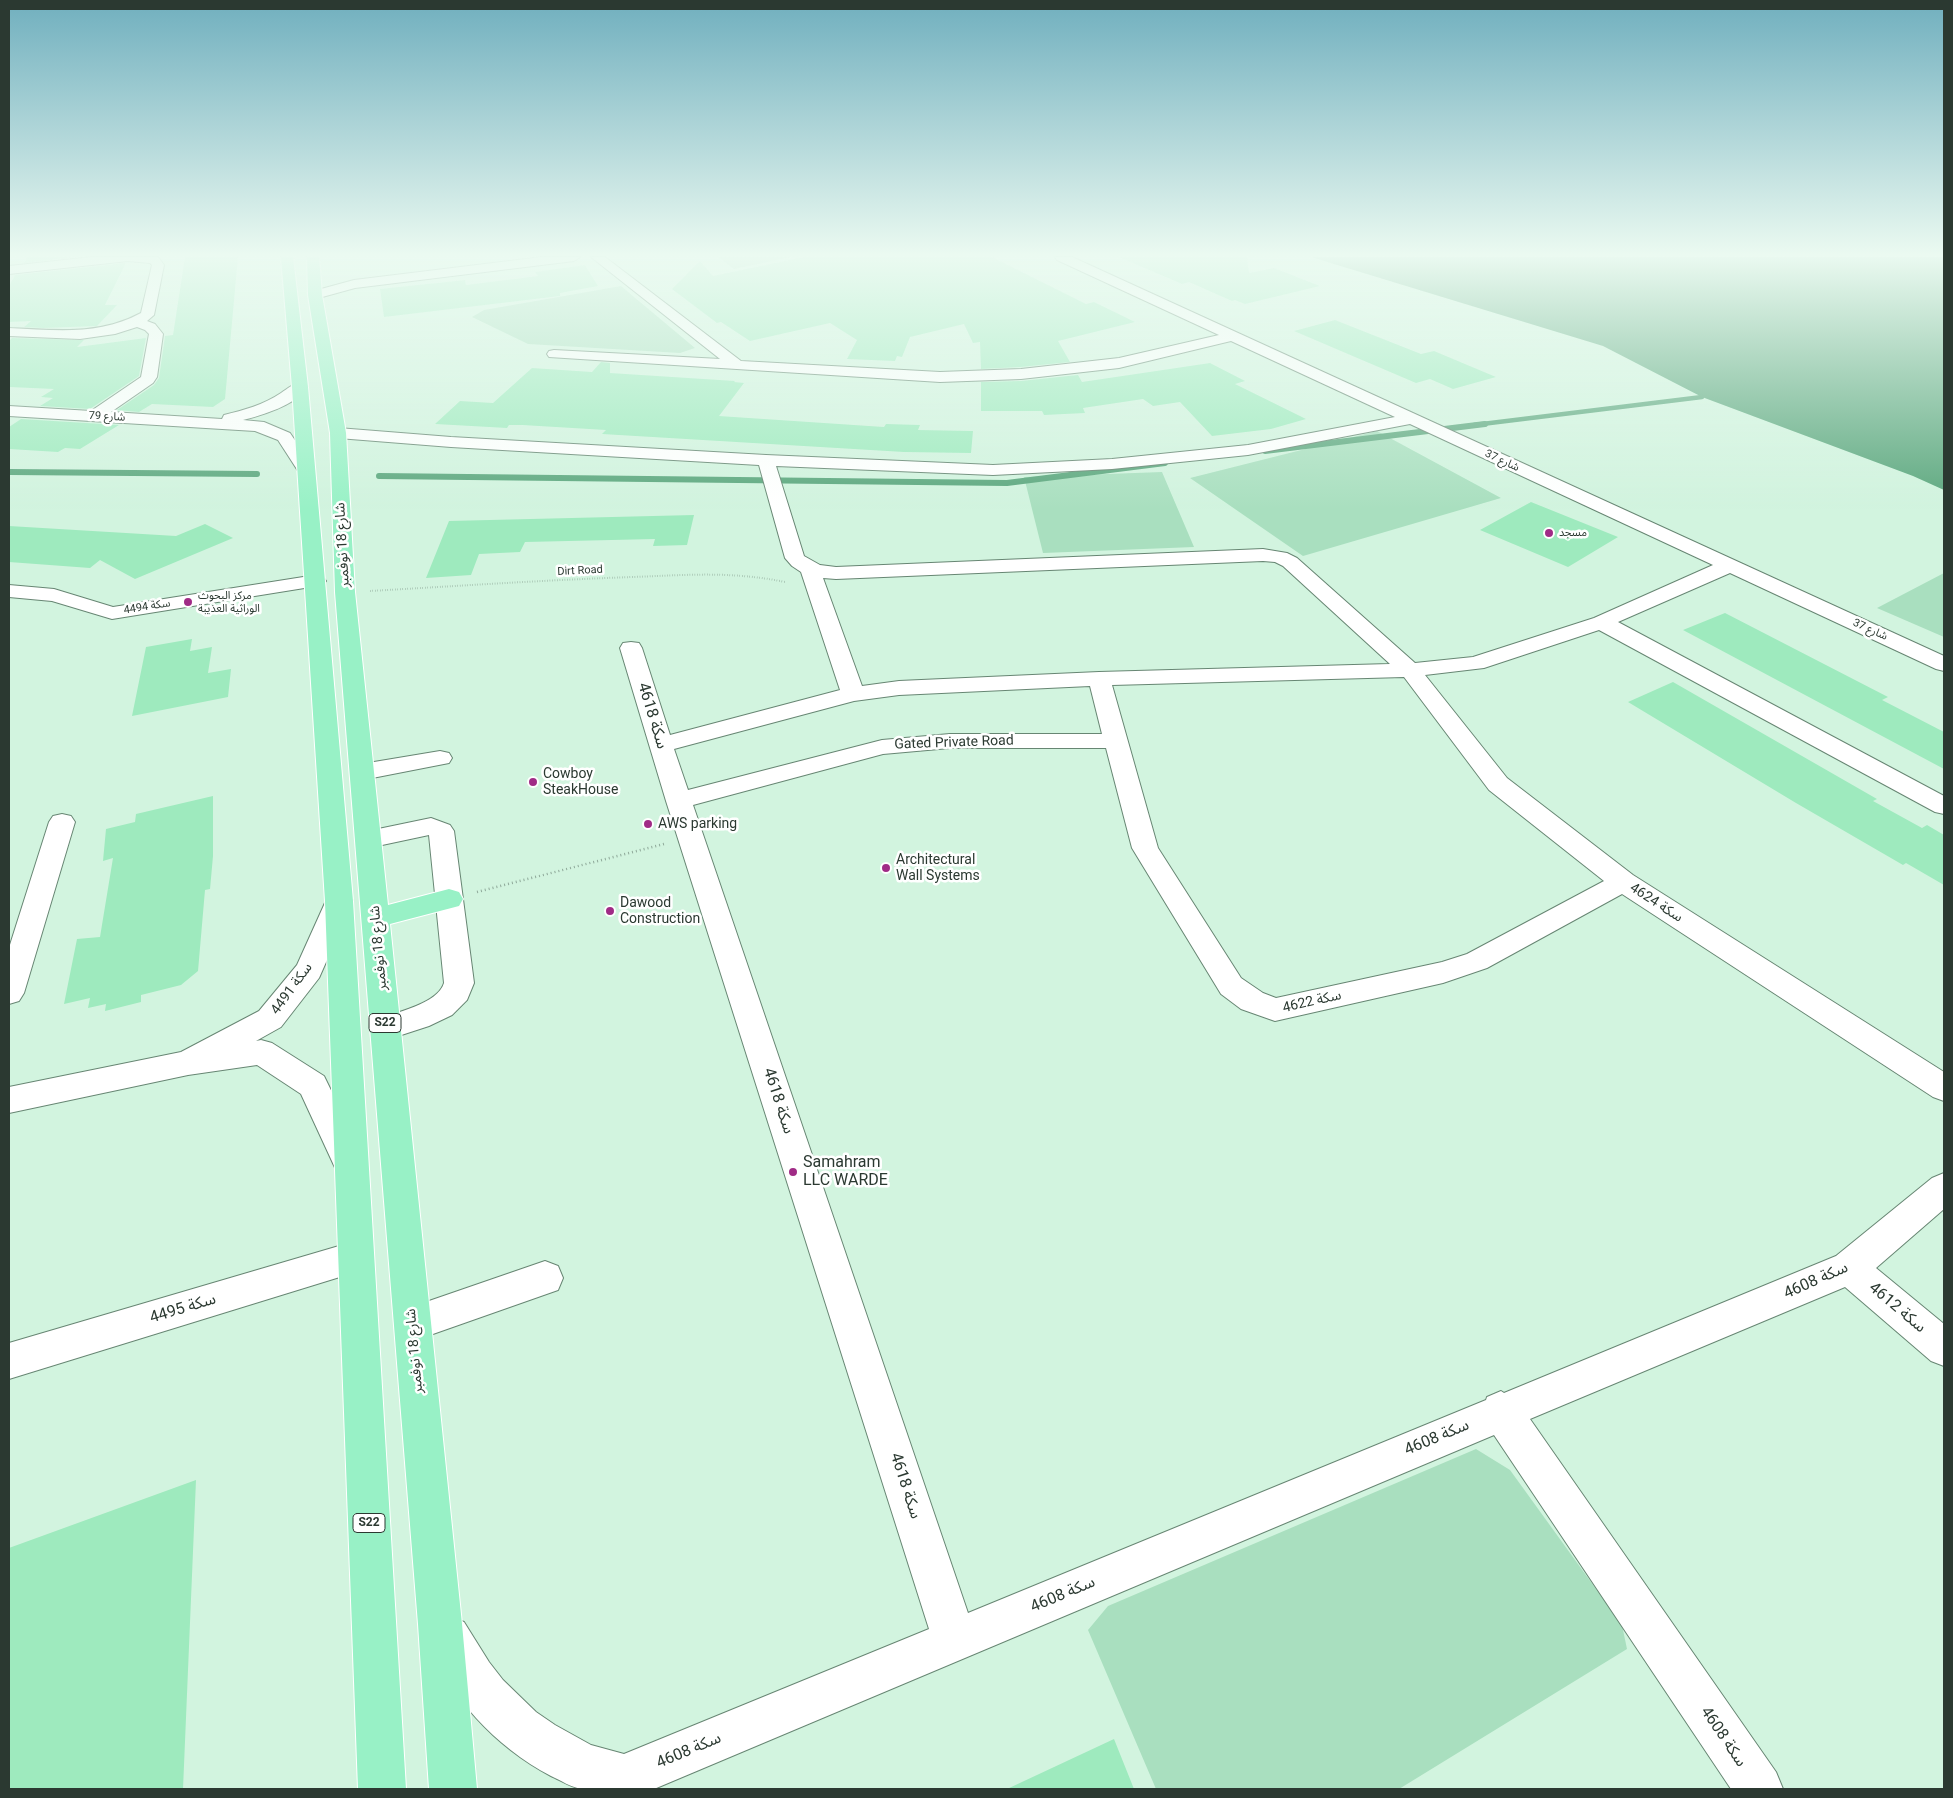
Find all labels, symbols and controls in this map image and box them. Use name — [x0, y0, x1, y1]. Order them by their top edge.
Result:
street label: 79 شارع — [88, 409, 126, 425]
street label: شارع 37 — [1483, 447, 1521, 475]
street label: شارع 18 نوفمبر — [332, 502, 354, 588]
place label: مسجد — [1559, 526, 1587, 540]
marker: مسجد — [1543, 527, 1555, 539]
street label: Dirt Road — [557, 563, 603, 579]
place label: مركز البحوث الوراثية العذيبة — [198, 589, 260, 615]
marker: مركز البحوث الوراثية العذيبة — [182, 596, 194, 608]
street label: سكة 4494 — [123, 597, 171, 617]
street label: شارع 37 — [1851, 617, 1889, 643]
street label: سكة 4618 — [633, 680, 671, 752]
street label: Gated Private Road — [894, 733, 1014, 753]
place label: Cowboy SteakHouse — [543, 766, 618, 799]
marker: Cowboy SteakHouse — [527, 776, 539, 788]
place label: AWS parking — [658, 816, 737, 832]
marker: AWS parking — [642, 818, 654, 830]
place label: Architectural Wall Systems — [896, 852, 980, 884]
marker: Architectural Wall Systems — [880, 862, 892, 874]
street label: سكة 4624 — [1626, 880, 1686, 926]
place label: Dawood Construction — [620, 895, 700, 928]
street label: شارع 18 نوفمبر — [367, 905, 391, 991]
marker: Dawood Construction — [604, 905, 616, 917]
street label: سكة 4491 — [268, 960, 316, 1018]
street label: سكة 4622 — [1281, 987, 1343, 1017]
road number: S22 — [369, 1014, 401, 1032]
street label: سكة 4618 — [758, 1066, 798, 1136]
place label: Samahram LLC WARDE — [803, 1153, 888, 1191]
marker: Samahram LLC WARDE — [787, 1166, 799, 1178]
street label: سكة 4608 — [1781, 1258, 1851, 1304]
street label: سكة 4612 — [1865, 1279, 1929, 1337]
street label: سكة 4495 — [147, 1290, 219, 1328]
street label: شارع 18 نوفمبر — [403, 1308, 427, 1394]
street label: سكة 4608 — [1402, 1416, 1472, 1460]
street label: سكة 4618 — [885, 1451, 925, 1521]
road number: S22 — [353, 1514, 385, 1532]
street label: سكة 4608 — [1028, 1573, 1098, 1617]
street label: سكة 4608 — [1696, 1703, 1750, 1771]
street label: سكة 4608 — [654, 1729, 724, 1773]

